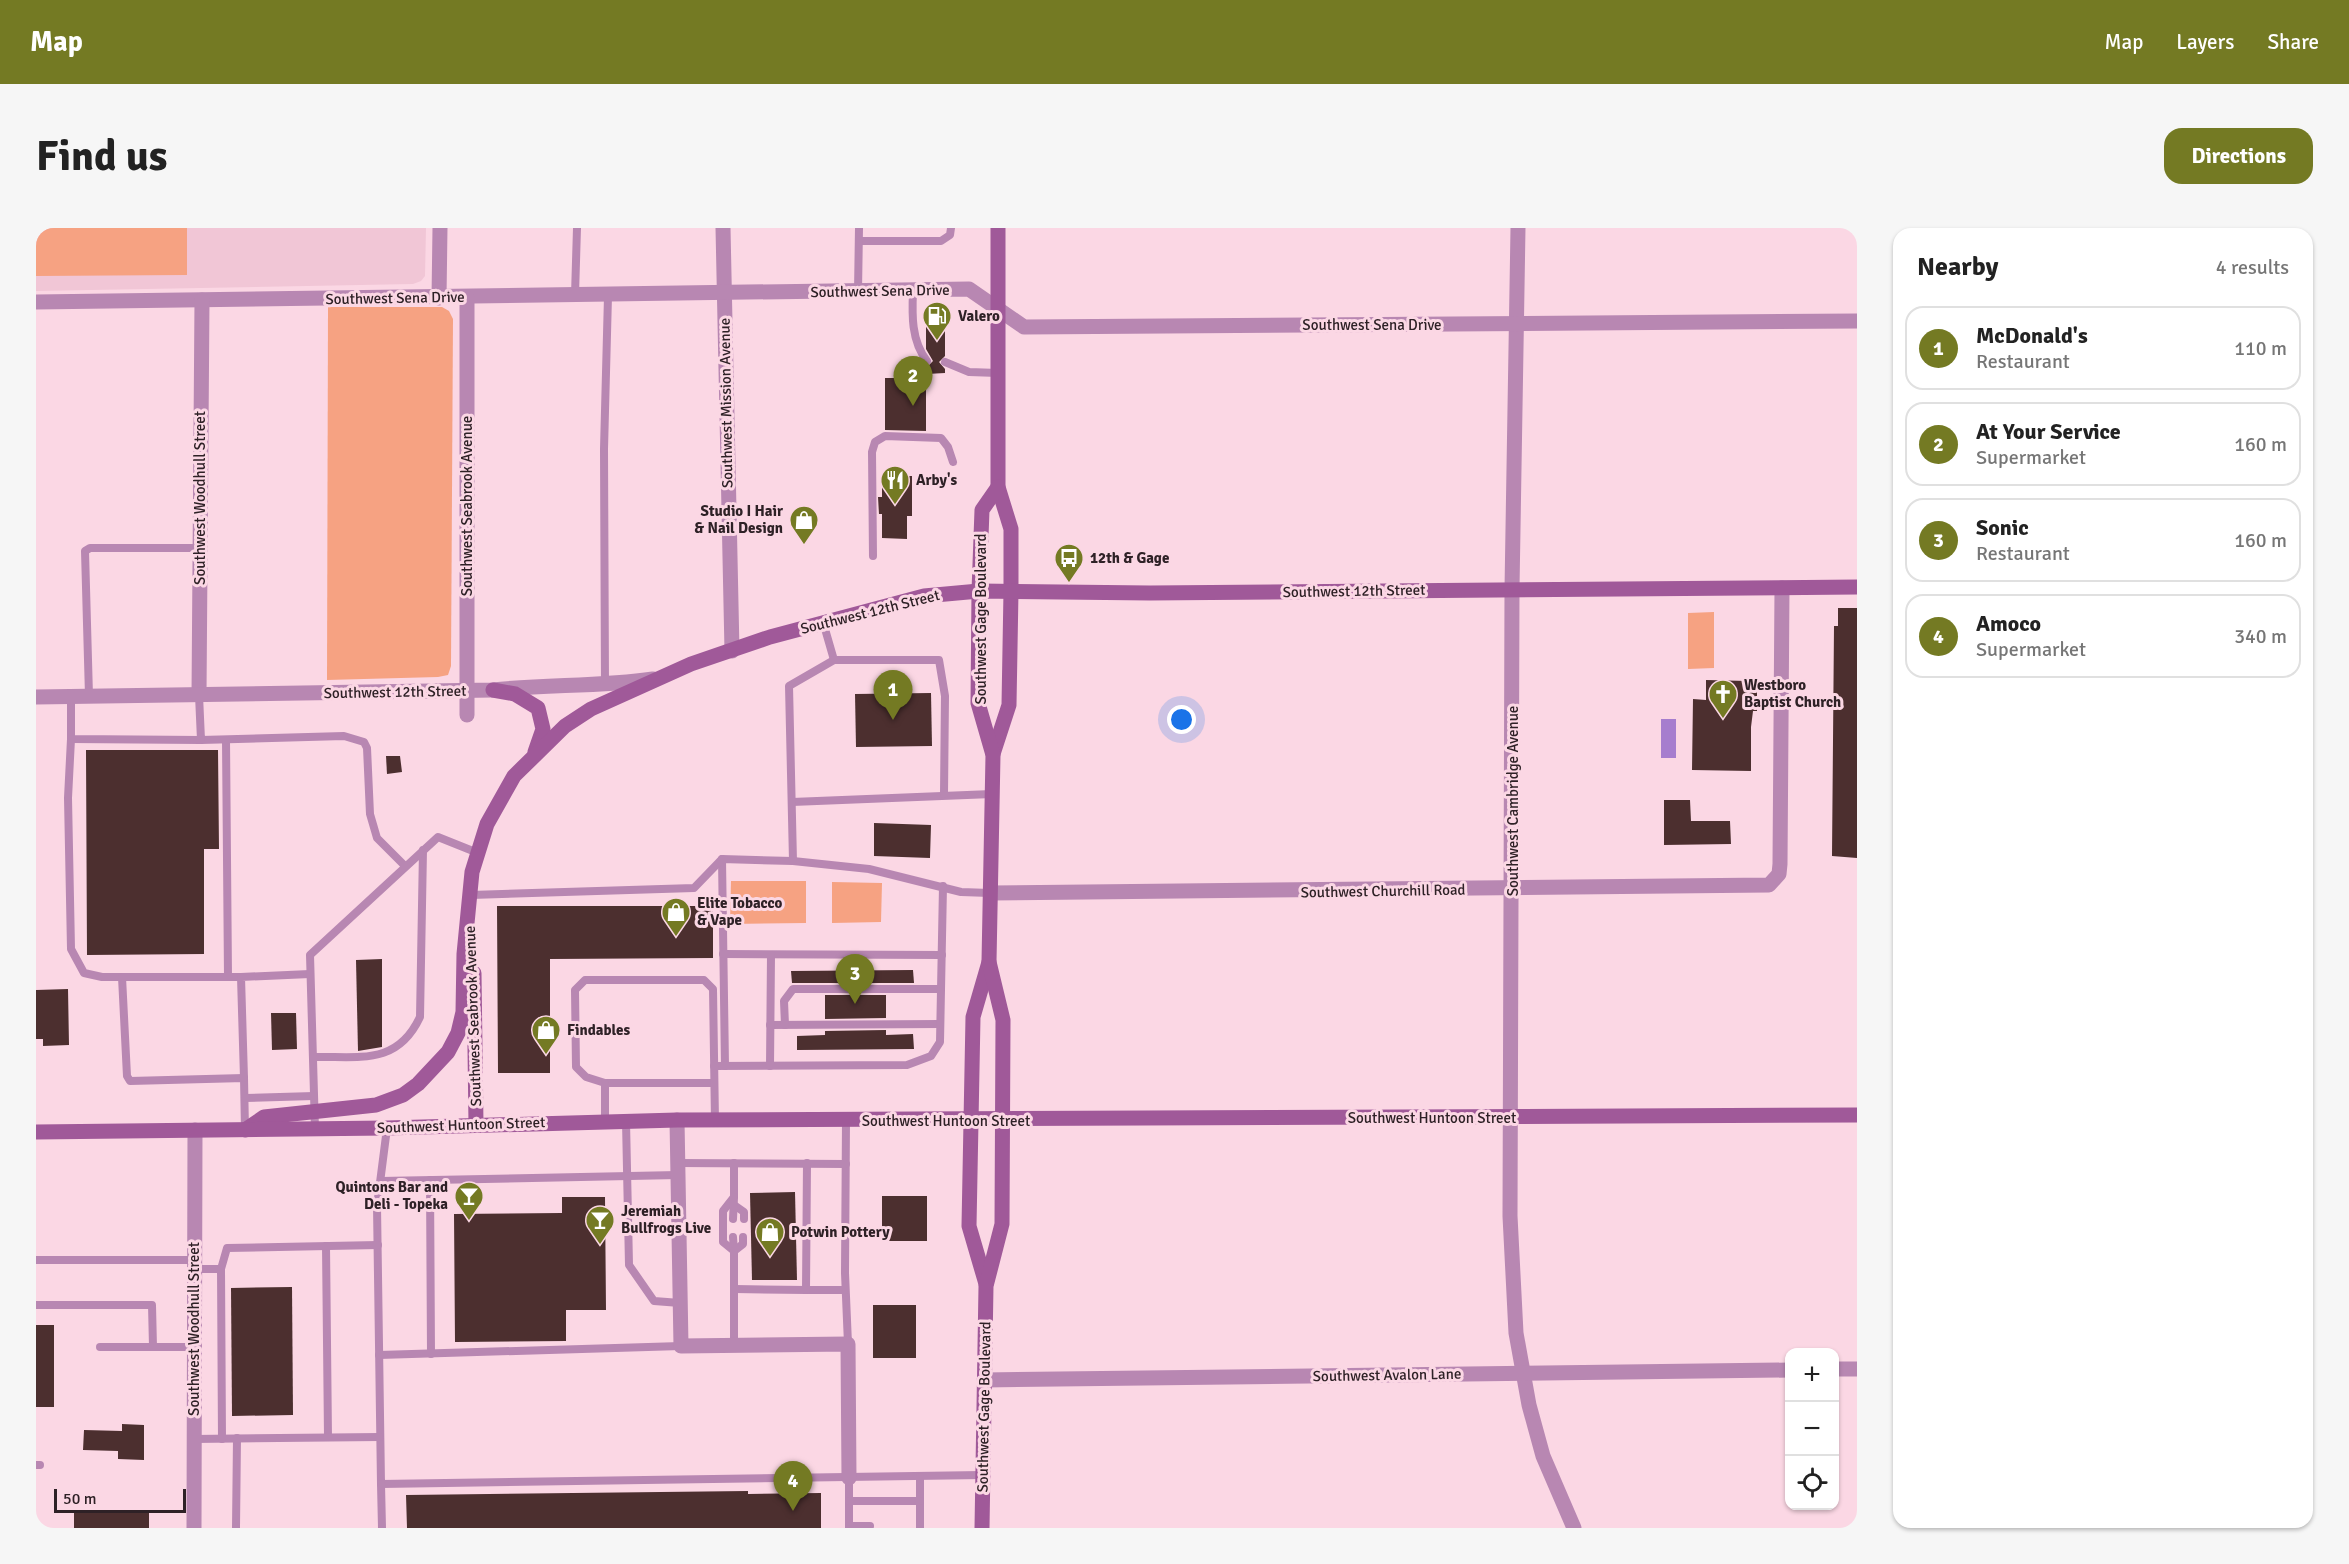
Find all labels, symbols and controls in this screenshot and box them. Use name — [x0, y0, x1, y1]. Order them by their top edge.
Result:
text: Map — [30, 25, 83, 59]
text: Map — [2105, 29, 2143, 55]
text: Layers — [2176, 29, 2234, 55]
text: Share — [2267, 29, 2319, 55]
button: Directions — [2164, 128, 2313, 184]
text: Find us — [36, 131, 167, 182]
text: Nearby — [1917, 251, 1998, 283]
text: 4 results — [2216, 255, 2289, 280]
street label: Southwest Sena Drive — [810, 281, 950, 301]
street label: Southwest Sena Drive — [325, 288, 465, 308]
fuel station icon: Valero — [921, 300, 953, 342]
place label: Valero — [958, 307, 1000, 325]
street label: Southwest Sena Drive — [1302, 316, 1442, 334]
street label: Southwest Mission Avenue — [716, 318, 736, 488]
text: McDonald's — [1976, 322, 2088, 349]
text: 1 — [1933, 336, 1944, 361]
text: 110 m — [2234, 336, 2287, 361]
text: Restaurant — [1976, 349, 2070, 374]
pin: 2 — [894, 356, 932, 406]
street label: Southwest Woodhull Street — [191, 411, 209, 585]
street label: Southwest Seabrook Avenue — [458, 416, 476, 596]
text: At Your Service — [1976, 418, 2121, 445]
text: 2 — [1933, 432, 1944, 457]
text: 160 m — [2234, 432, 2287, 457]
text: Supermarket — [1976, 445, 2086, 470]
restaurant icon: Arby's — [879, 464, 911, 506]
place label: Arby's — [916, 471, 957, 489]
place label: Studio I Hair & Nail Design — [694, 502, 783, 537]
shop icon: Studio I Hair & Nail Design — [788, 504, 820, 546]
text: Sonic — [1976, 514, 2029, 541]
text: 3 — [1933, 528, 1944, 553]
text: 160 m — [2234, 528, 2287, 553]
street label: Southwest Gage Boulevard — [972, 533, 990, 705]
text: Restaurant — [1976, 541, 2070, 566]
bus stop icon: 12th & Gage — [1053, 542, 1085, 584]
place label: 12th & Gage — [1090, 549, 1169, 567]
street label: Southwest 12th Street — [1282, 581, 1426, 601]
street label: Southwest 12th Street — [799, 586, 941, 638]
text: Amoco — [1976, 610, 2041, 637]
text: 4 — [1933, 624, 1944, 649]
text: 340 m — [2234, 624, 2287, 649]
text: Supermarket — [1976, 637, 2086, 662]
pin: 1 — [874, 670, 912, 720]
place label: Westboro Baptist Church — [1744, 676, 1841, 711]
church icon: Westboro Baptist Church — [1707, 678, 1739, 720]
street label: Southwest 12th Street — [323, 682, 467, 702]
your location — [1167, 705, 1196, 734]
street label: Southwest Cambridge Avenue — [1504, 706, 1522, 896]
street label: Southwest Churchill Road — [1300, 881, 1466, 901]
place label: Elite Tobacco & Vape — [697, 894, 783, 929]
shop icon: Elite Tobacco & Vape — [660, 896, 692, 938]
street label: Southwest Seabrook Avenue — [461, 925, 485, 1107]
pin: 3 — [836, 954, 874, 1004]
shop icon: Findables — [530, 1014, 562, 1056]
place label: Findables — [567, 1021, 630, 1039]
street label: Southwest Huntoon Street — [1348, 1109, 1516, 1127]
street label: Southwest Huntoon Street — [862, 1112, 1030, 1130]
street label: Southwest Huntoon Street — [376, 1113, 546, 1137]
place label: Quintons Bar and Deli - Topeka — [335, 1178, 448, 1213]
bar icon: Quintons Bar and Deli - Topeka — [453, 1180, 485, 1222]
place label: Jeremiah Bullfrogs Live — [621, 1202, 711, 1237]
bar icon: Jeremiah Bullfrogs Live — [584, 1204, 616, 1246]
shop icon: Potwin Pottery — [754, 1216, 786, 1258]
place label: Potwin Pottery — [791, 1223, 890, 1241]
street label: Southwest Woodhull Street — [185, 1242, 203, 1416]
street label: Southwest Gage Boulevard — [974, 1321, 994, 1493]
map controls — [1785, 1348, 1839, 1510]
button: + — [1785, 1348, 1839, 1402]
street label: Southwest Avalon Lane — [1313, 1365, 1461, 1385]
button: − — [1785, 1402, 1839, 1456]
button: locate — [1785, 1456, 1839, 1510]
pin: 4 — [774, 1462, 813, 1511]
scale bar — [54, 1486, 186, 1514]
text: 50 m — [63, 1489, 97, 1509]

